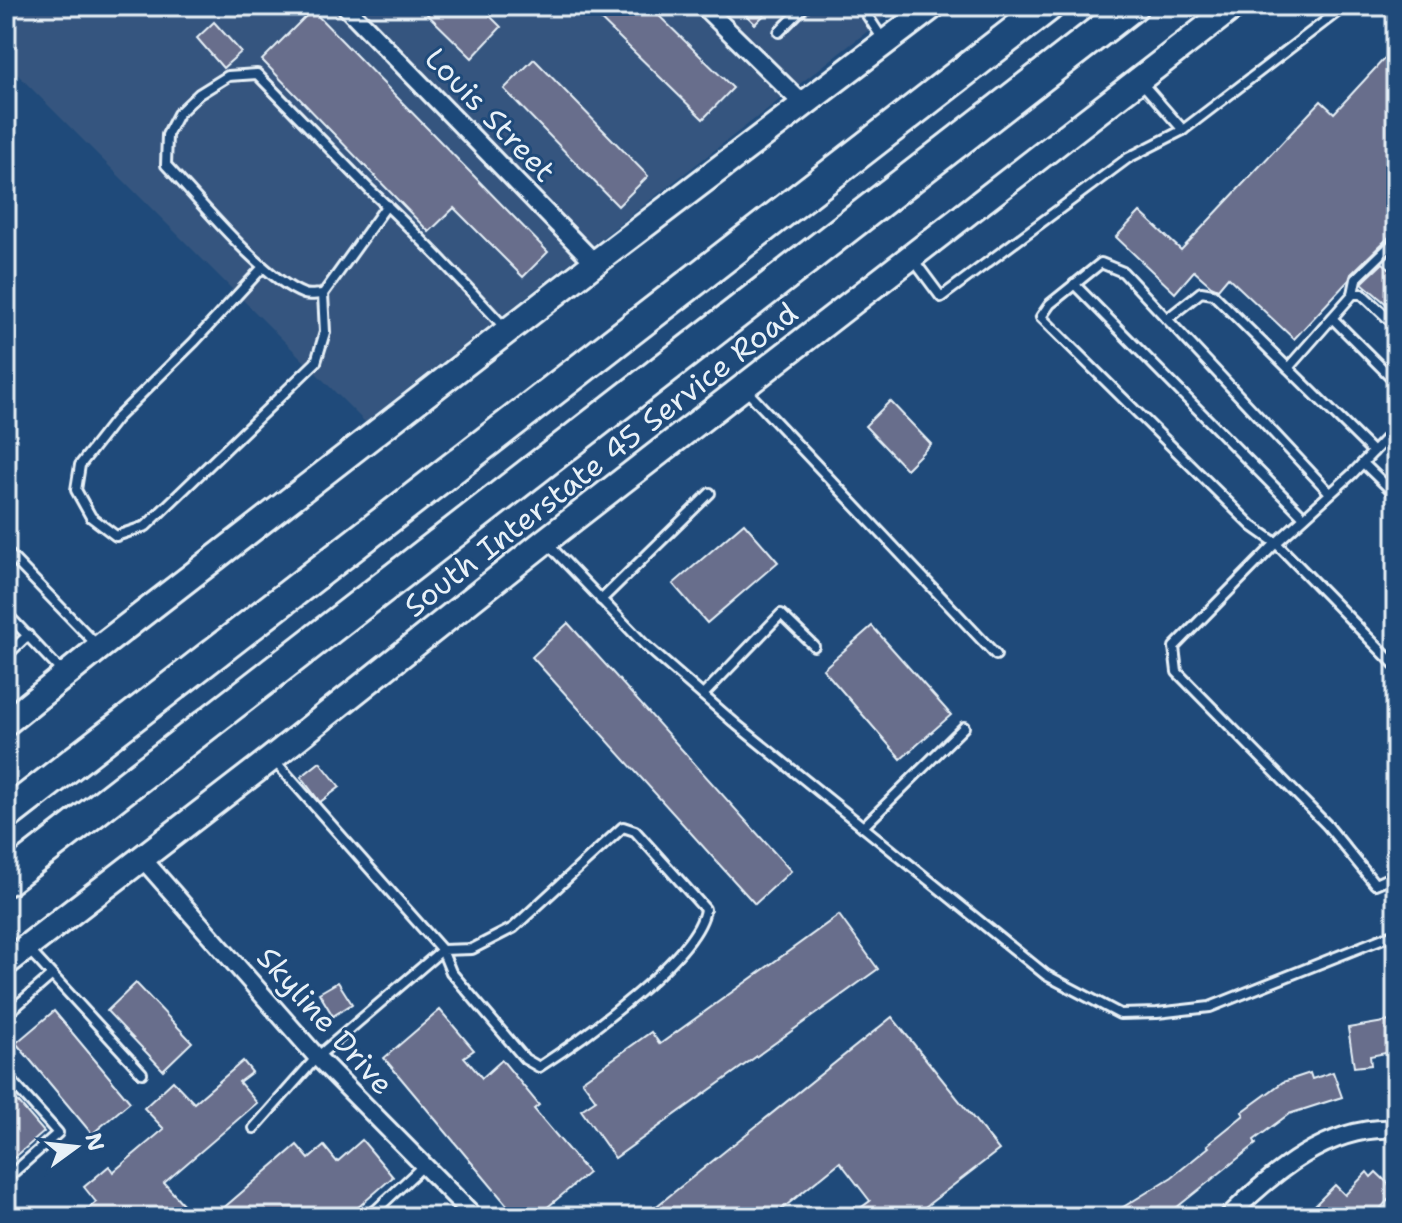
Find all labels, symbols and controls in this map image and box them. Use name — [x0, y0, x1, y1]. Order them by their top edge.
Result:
street label: Louis Street — [416, 38, 565, 191]
street label: South Interstate 45 Service Road — [395, 293, 806, 626]
street label: Skyline Drive — [248, 938, 403, 1104]
north arrow — [36, 1107, 116, 1187]
text: N — [79, 1130, 111, 1154]

